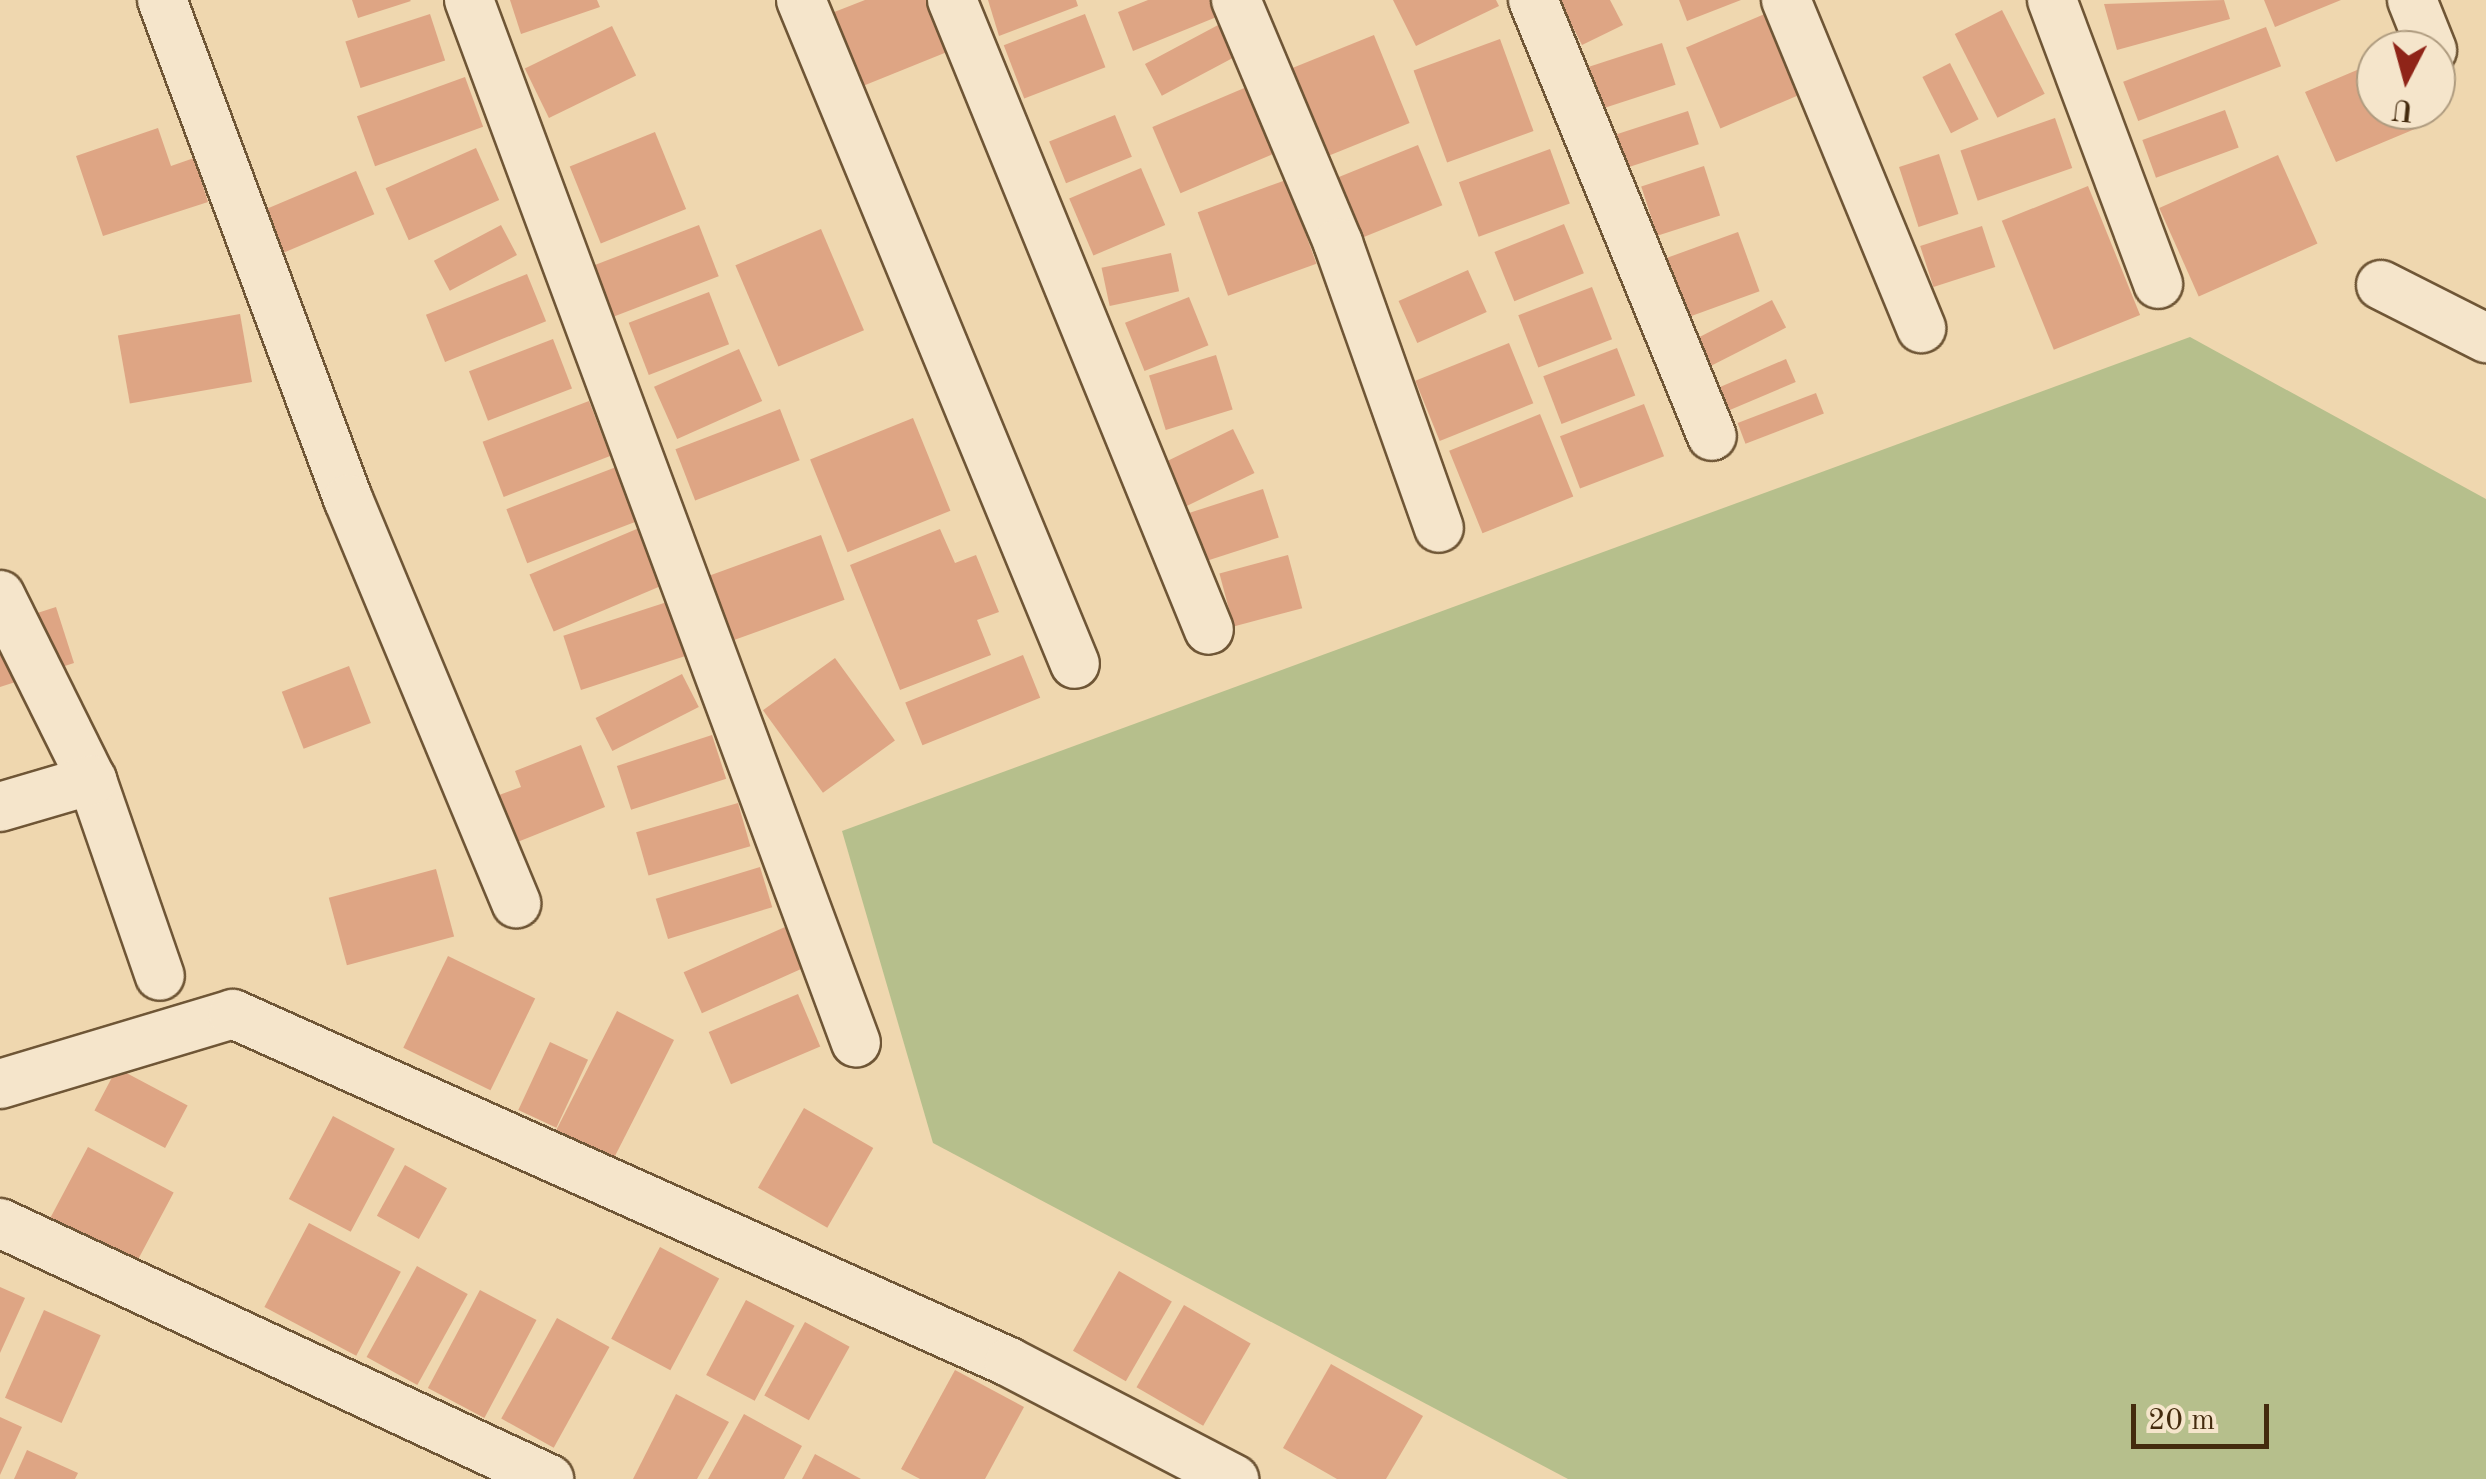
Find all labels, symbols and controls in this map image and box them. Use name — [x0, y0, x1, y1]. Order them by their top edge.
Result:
north arrow — [2356, 30, 2456, 130]
text: U — [2391, 93, 2416, 123]
scale bar — [2136, 1384, 2274, 1446]
text: 20 m — [2148, 1406, 2215, 1436]

